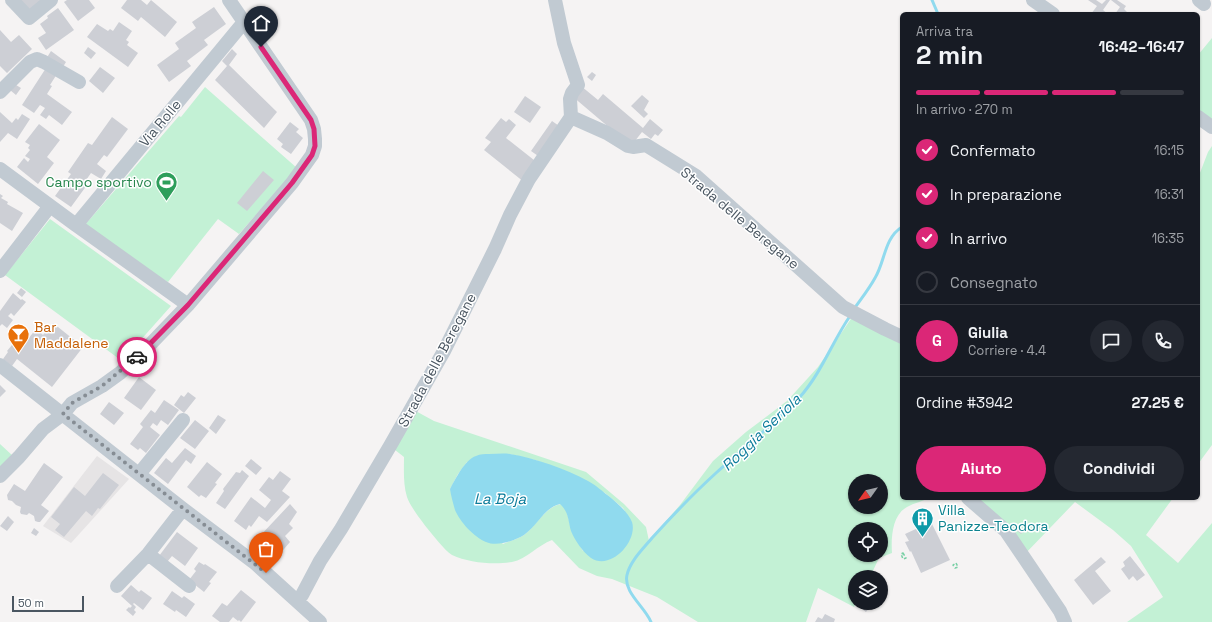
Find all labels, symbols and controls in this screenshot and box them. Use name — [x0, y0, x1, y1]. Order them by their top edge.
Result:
pin — [244, 6, 278, 47]
icon: home — [250, 12, 272, 34]
text: Arriva tra — [916, 23, 973, 40]
text: 16:42–16:47 — [1099, 37, 1184, 56]
text: 2 min — [916, 38, 983, 72]
street label: Via Rolle — [135, 96, 185, 150]
text: In arrivo · 270 m — [916, 101, 1013, 118]
icon: check — [916, 139, 938, 161]
text: Confermato — [950, 141, 1036, 160]
text: 16:15 — [1154, 142, 1184, 159]
street label: Strada delle Beregane — [677, 163, 803, 273]
sports icon: Campo sportivo — [154, 169, 180, 202]
place label: Campo sportivo — [46, 173, 152, 191]
icon: check — [916, 183, 938, 205]
text: In preparazione — [950, 185, 1062, 204]
text: 16:31 — [1154, 186, 1184, 203]
icon: check — [916, 227, 938, 249]
text: In arrivo — [950, 229, 1007, 248]
text: 16:35 — [1152, 230, 1184, 247]
text: Consegnato — [950, 273, 1038, 292]
street label: Strada delle Beregane — [394, 290, 480, 430]
place label: Bar Maddalene — [34, 318, 109, 352]
button: chat — [1090, 320, 1132, 362]
button: phone — [1142, 320, 1184, 362]
bar icon: Bar Maddalene — [5, 322, 31, 355]
text: Giulia — [968, 323, 1008, 342]
text: G — [932, 331, 942, 350]
courier — [117, 337, 157, 377]
text: Corriere · 4.4 — [968, 342, 1046, 359]
icon: car — [126, 346, 148, 368]
water label: Roggia Seriola — [717, 389, 805, 475]
text: Ordine #3942 — [916, 393, 1013, 412]
text: 27.25 € — [1132, 393, 1184, 412]
button: Aiuto — [916, 446, 1046, 492]
button: Condividi — [1054, 446, 1184, 492]
north arrow — [848, 474, 888, 514]
map controls — [848, 474, 888, 610]
water label: La Boja — [474, 489, 526, 508]
place label: Villa Panizze-Teodora — [938, 501, 1049, 535]
building icon: Villa Panizze-Teodora — [910, 505, 936, 538]
button: locate — [848, 522, 888, 562]
pin — [249, 532, 283, 573]
icon: bag — [255, 538, 277, 560]
button: layers — [848, 570, 888, 610]
scale bar — [12, 594, 84, 613]
text: 50 m — [18, 596, 44, 610]

